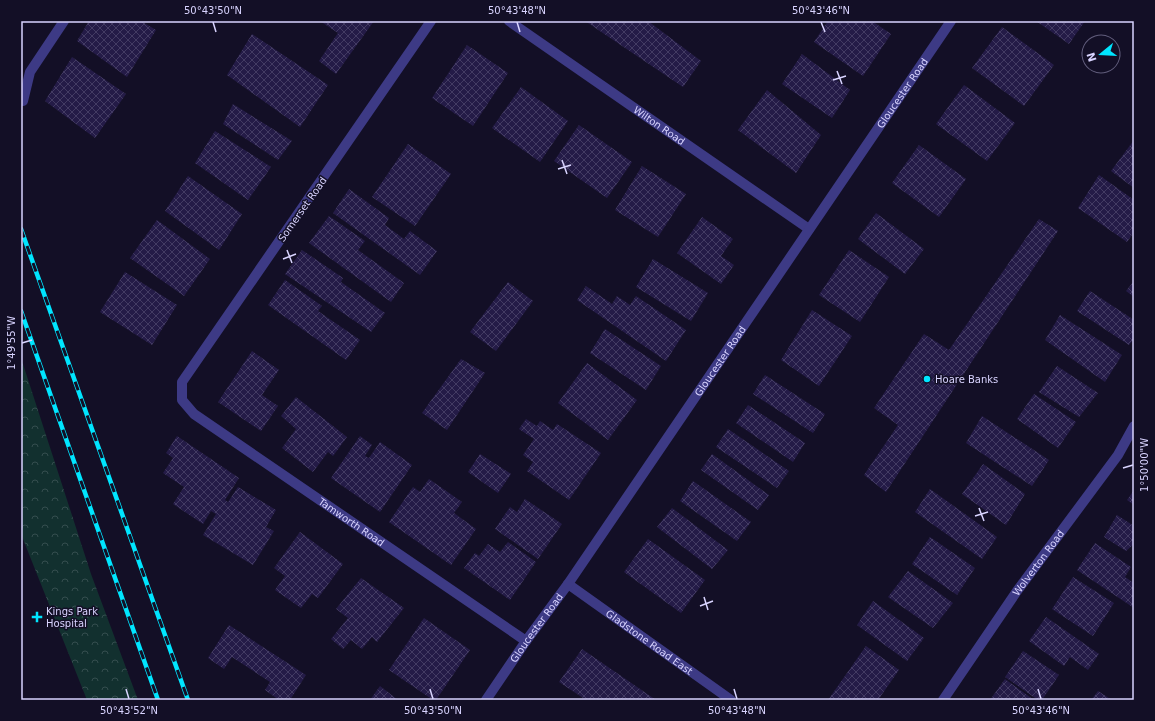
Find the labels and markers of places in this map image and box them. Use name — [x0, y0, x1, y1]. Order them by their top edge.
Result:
marker: Hoare Banks — [922, 374, 932, 384]
place label: Hoare Banks — [935, 374, 998, 385]
place label: Kings Park Hospital — [46, 606, 98, 629]
marker: Kings Park Hospital — [31, 611, 43, 623]

